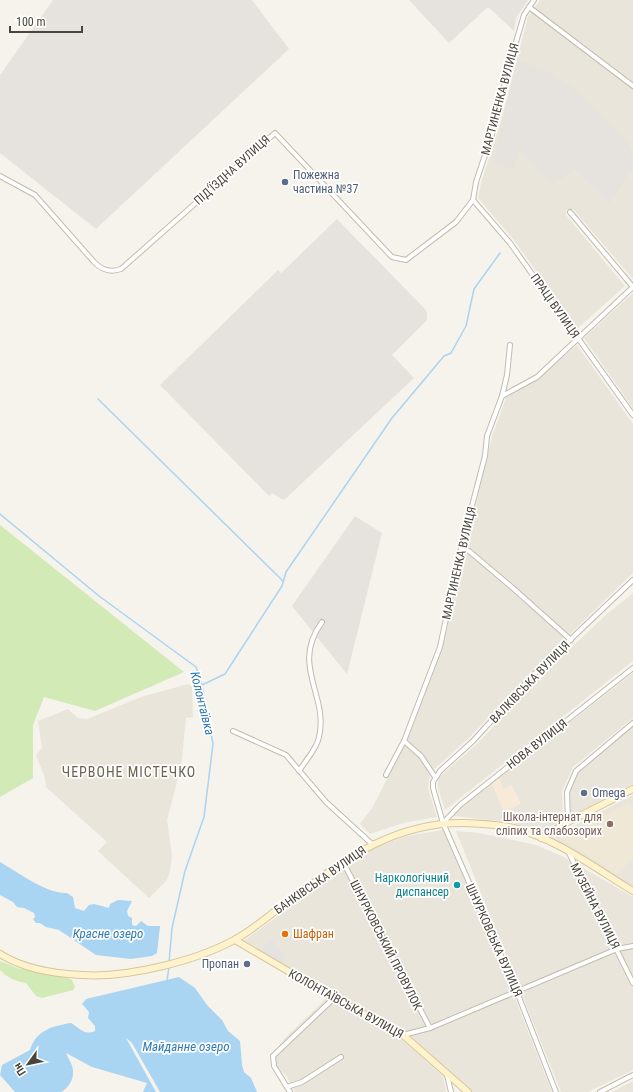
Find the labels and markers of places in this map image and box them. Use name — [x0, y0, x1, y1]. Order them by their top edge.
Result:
place label: Пожежна частина №37 — [293, 168, 358, 196]
marker: Пожежна частина №37 — [280, 177, 290, 187]
place label: Omega — [592, 786, 626, 800]
marker: Omega — [579, 788, 589, 798]
place label: Школа-інтернат для сліпих та слабозорих — [496, 810, 602, 838]
marker: Школа-інтернат для сліпих та слабозорих — [605, 819, 615, 829]
place label: Наркологічний диспансер — [375, 871, 449, 899]
marker: Наркологічний диспансер — [452, 880, 462, 890]
place label: Шафран — [293, 927, 334, 941]
marker: Шафран — [280, 929, 290, 939]
place label: Пропан — [202, 957, 239, 971]
marker: Пропан — [242, 959, 252, 969]

